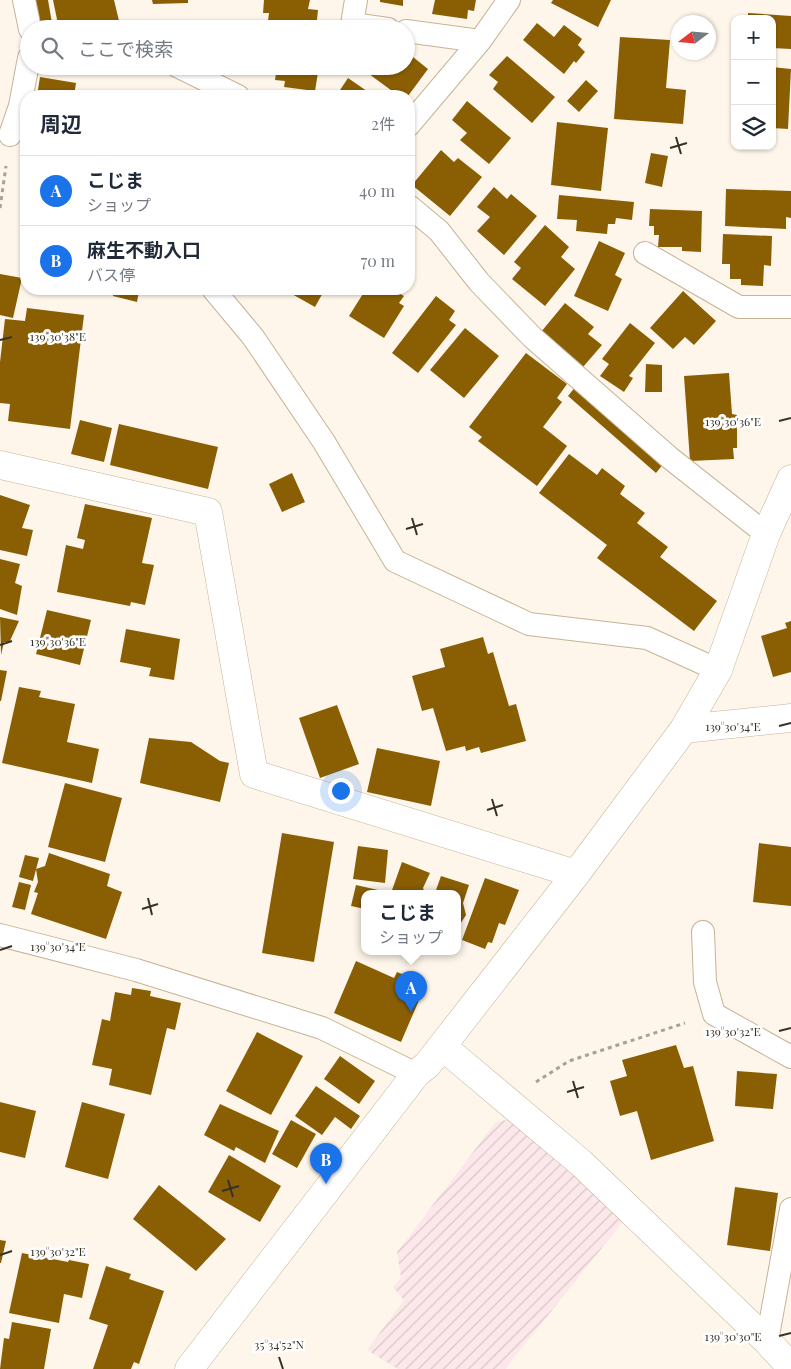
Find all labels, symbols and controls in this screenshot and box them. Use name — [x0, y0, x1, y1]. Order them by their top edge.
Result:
north arrow — [671, 15, 716, 60]
map controls — [731, 15, 776, 150]
button: + — [731, 15, 776, 60]
search box — [20, 20, 415, 75]
icon: search — [38, 34, 66, 62]
text: ここで検索 — [78, 35, 173, 61]
button: − — [731, 60, 776, 105]
button: layers — [731, 105, 776, 150]
text: 周辺 — [40, 109, 82, 137]
text: 2件 — [371, 113, 395, 134]
text: こじま — [87, 166, 144, 192]
text: A — [51, 180, 61, 201]
text: 40 m — [359, 180, 395, 201]
text: ショップ — [87, 194, 151, 215]
text: 麻生不動入口 — [87, 236, 201, 262]
text: B — [51, 250, 61, 271]
text: 70 m — [361, 250, 395, 271]
text: バス停 — [87, 264, 135, 285]
text: 139°30'38"E — [30, 328, 86, 344]
text: 139°30'36"E — [705, 413, 761, 429]
text: 139°30'36"E — [30, 633, 86, 649]
text: 139°30'34"E — [705, 718, 761, 734]
your location — [328, 778, 354, 804]
popup — [361, 890, 461, 955]
text: こじま — [379, 898, 436, 924]
text: ショップ — [379, 926, 443, 947]
text: 139°30'34"E — [30, 938, 86, 954]
pin: A — [395, 971, 427, 1012]
text: 139°30'32"E — [705, 1023, 761, 1039]
pin: B — [310, 1143, 342, 1184]
text: 139°30'32"E — [30, 1243, 86, 1259]
text: 139°30'30"E — [704, 1328, 762, 1344]
text: 35°34'52"N — [254, 1336, 304, 1352]

